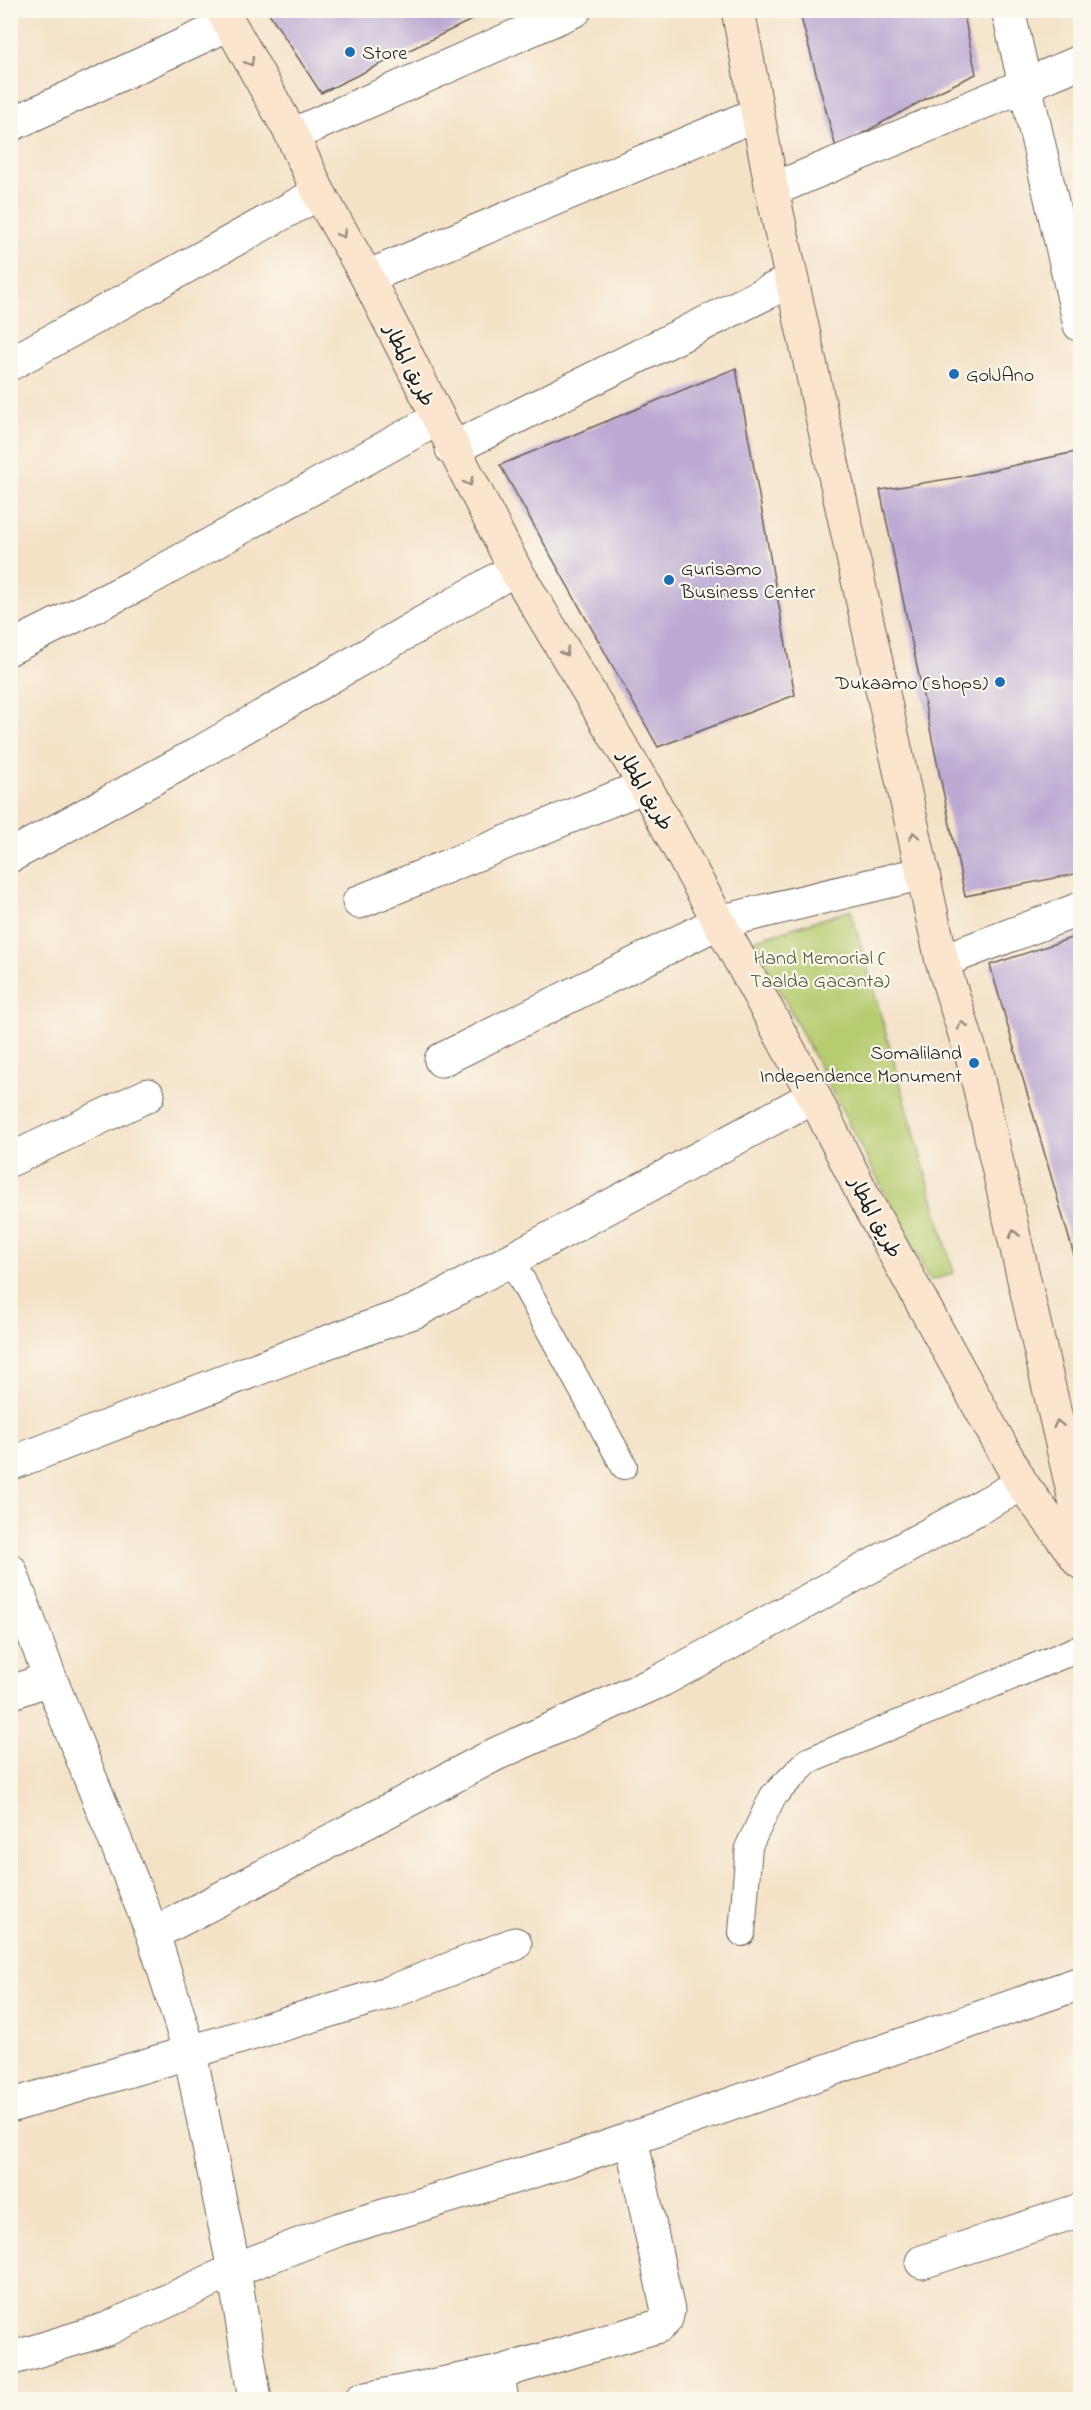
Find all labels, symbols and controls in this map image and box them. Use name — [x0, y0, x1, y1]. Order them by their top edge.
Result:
place label: Store — [362, 40, 407, 69]
marker: Store — [343, 45, 357, 59]
one-way arrow — [243, 56, 255, 66]
one-way arrow — [335, 227, 346, 238]
street label: طريق المطار — [374, 318, 440, 412]
place label: GolJAno — [966, 362, 1034, 391]
marker: GolJAno — [947, 367, 961, 381]
one-way arrow — [462, 475, 474, 486]
place label: Gurisamo Business Center — [680, 556, 816, 608]
marker: Gurisamo Business Center — [662, 573, 676, 587]
one-way arrow — [557, 646, 569, 656]
place label: Dukaamo (shops) — [834, 670, 988, 699]
marker: Dukaamo (shops) — [993, 675, 1007, 689]
street label: طريق المطار — [608, 744, 679, 837]
one-way arrow — [909, 831, 922, 841]
park label: Hand Memorial ( Taalda Gacanta) — [750, 945, 890, 997]
one-way arrow — [957, 1020, 969, 1031]
place label: Somaliland Independence Monument — [760, 1040, 962, 1092]
marker: Somaliland Independence Monument — [967, 1056, 981, 1070]
street label: طريق المطار — [839, 1170, 907, 1264]
one-way arrow — [1008, 1229, 1021, 1239]
one-way arrow — [1052, 1419, 1065, 1429]

